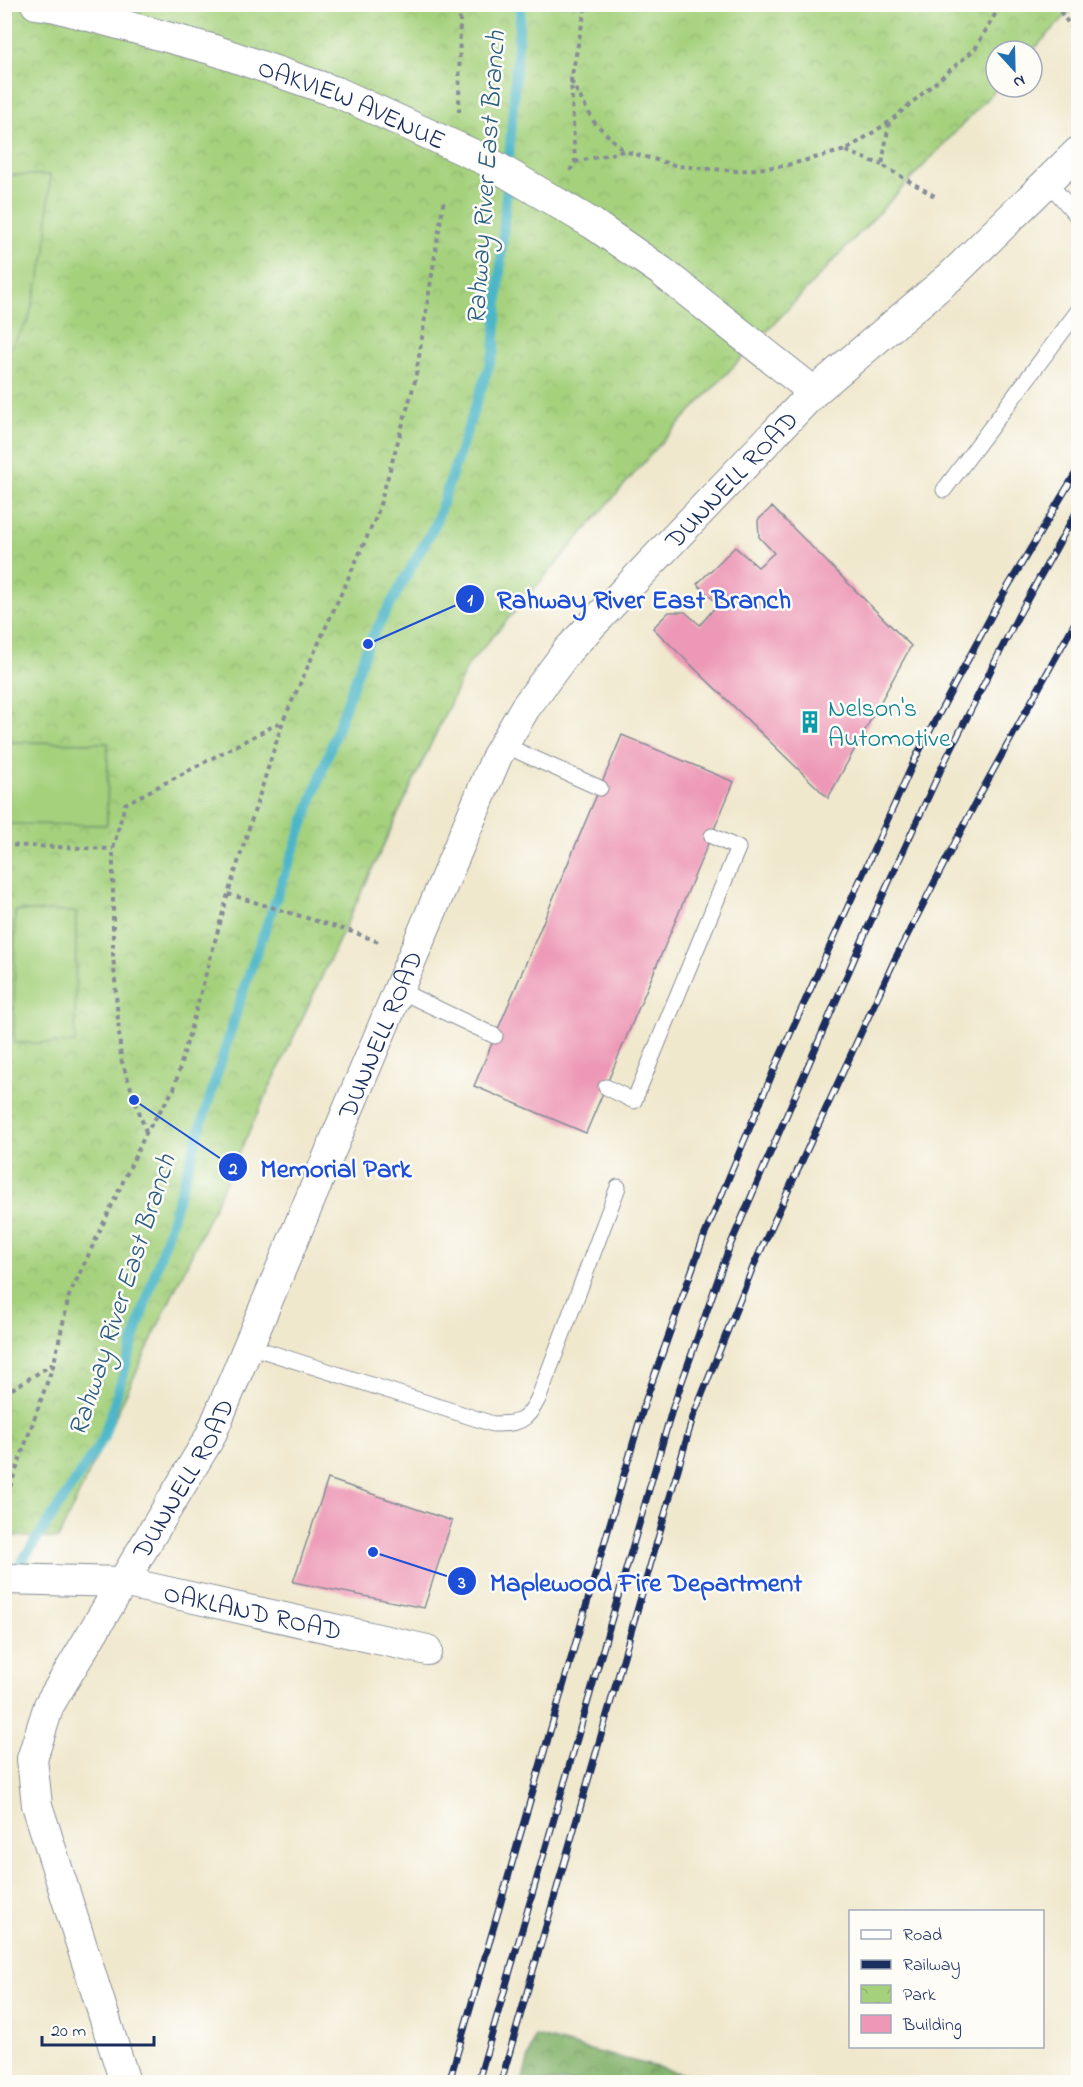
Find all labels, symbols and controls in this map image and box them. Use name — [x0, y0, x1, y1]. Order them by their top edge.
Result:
water label: Rahway River East Branch — [458, 29, 517, 326]
north arrow — [984, 39, 1044, 99]
street label: OAKVIEW AVENUE — [252, 50, 451, 161]
text: N — [1009, 68, 1028, 94]
street label: DUNNELL ROAD — [657, 403, 809, 560]
callout: Rahway River East Branch — [455, 576, 804, 621]
text: Rahway River East Branch — [497, 582, 791, 621]
text: 1 — [467, 588, 473, 614]
place label: Nelson's Automotive — [828, 691, 951, 759]
building icon: Nelson's Automotive — [797, 709, 823, 735]
street label: DUNNELL ROAD — [330, 946, 435, 1126]
callout: Memorial Park — [218, 1145, 423, 1190]
water label: Rahway River East Branch — [59, 1149, 188, 1442]
text: Memorial Park — [260, 1151, 413, 1190]
text: 2 — [228, 1157, 238, 1183]
street label: DUNNELL ROAD — [124, 1394, 246, 1568]
callout: Maplewood Fire Department — [447, 1559, 814, 1604]
text: Maplewood Fire Department — [490, 1565, 803, 1604]
text: 3 — [457, 1571, 466, 1597]
street label: OAKLAND ROAD — [159, 1576, 345, 1652]
legend — [849, 1910, 1044, 2048]
text: Road — [903, 1923, 942, 1949]
text: Railway — [903, 1953, 960, 1979]
text: Park — [903, 1983, 936, 2009]
scale bar — [42, 2009, 154, 2047]
text: Building — [902, 2013, 962, 2040]
text: 20 m — [51, 2019, 86, 2045]

